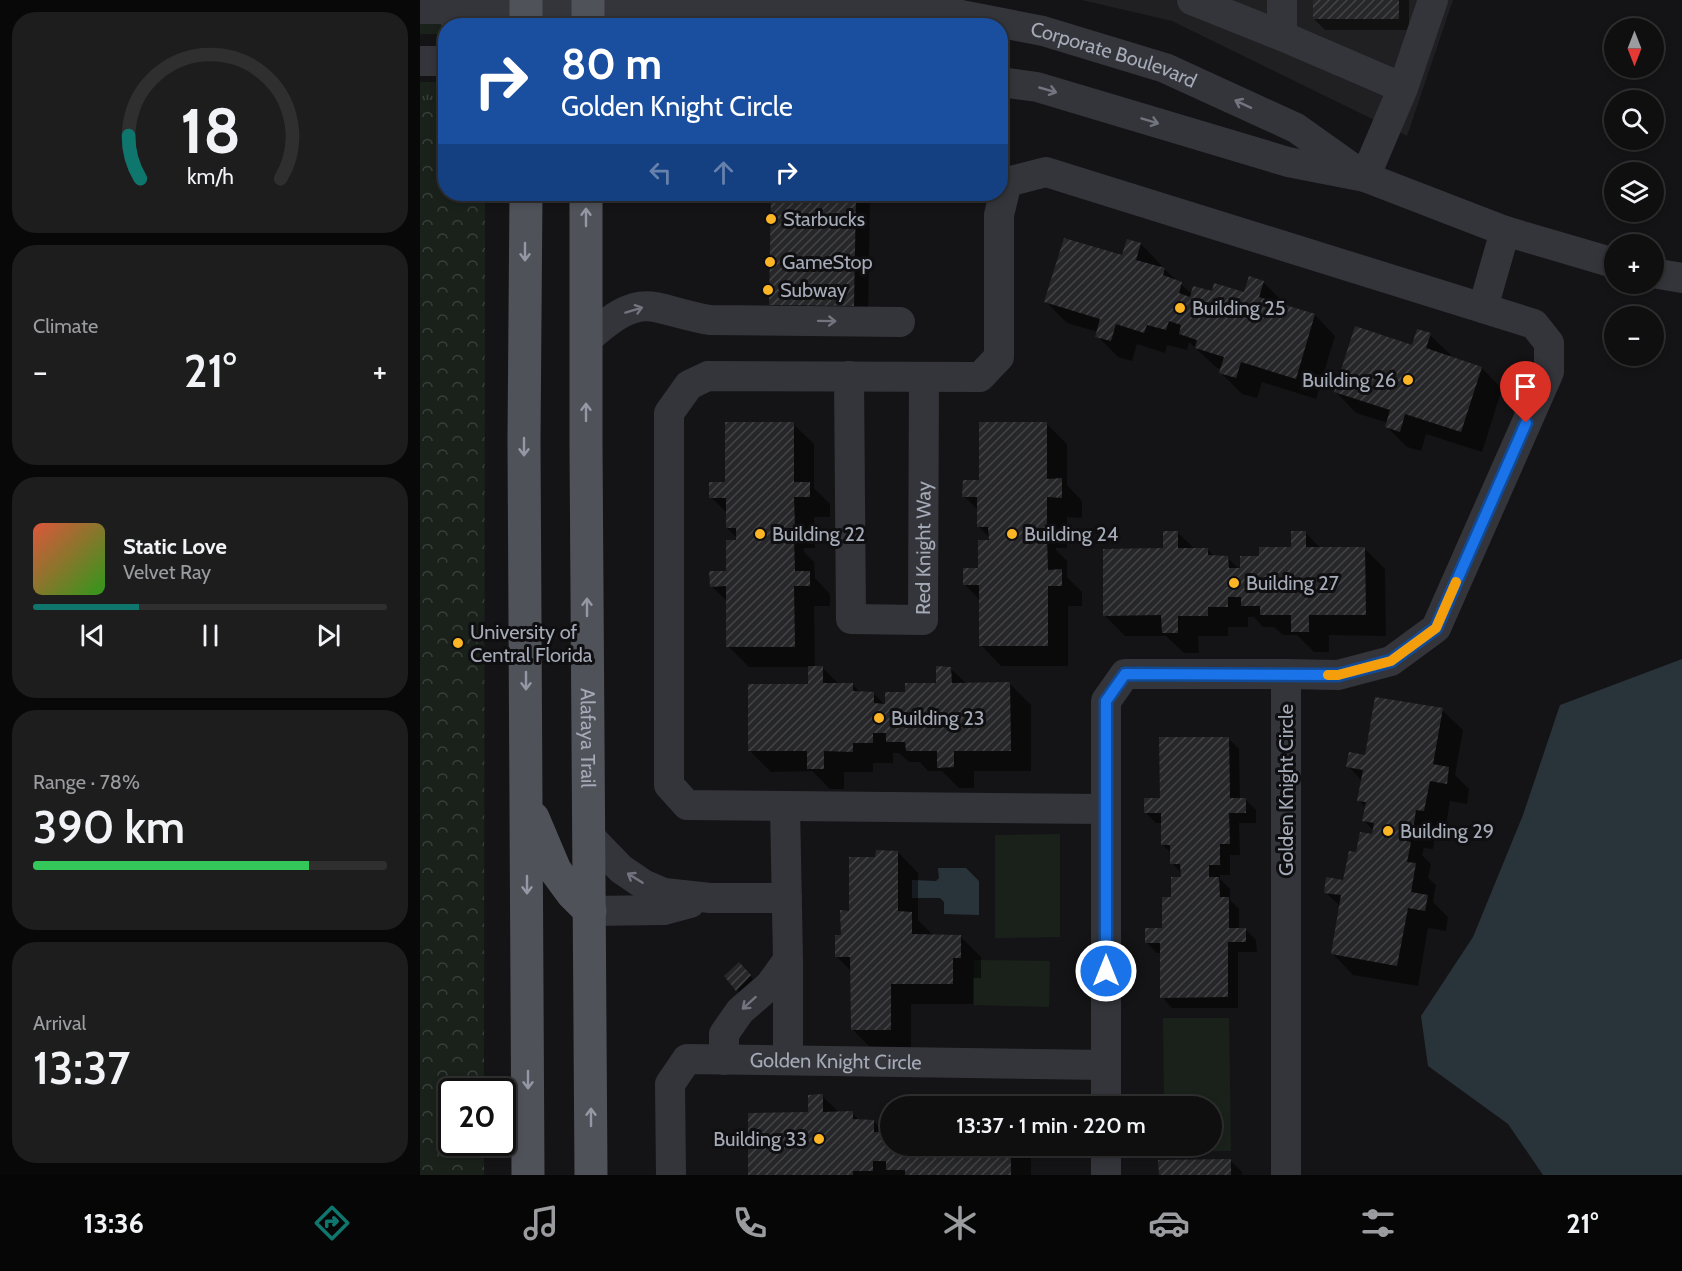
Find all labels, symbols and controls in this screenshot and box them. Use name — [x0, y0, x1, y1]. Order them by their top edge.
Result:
street label: Corporate Boulevard — [1029, 17, 1201, 93]
north arrow — [1604, 18, 1664, 78]
map controls — [1604, 18, 1664, 366]
text: 80 m — [561, 38, 662, 90]
icon: right — [462, 42, 540, 120]
one-way arrow — [1038, 85, 1057, 96]
text: Golden Knight Circle — [561, 90, 793, 123]
button: search — [1604, 90, 1664, 150]
text: 18 — [180, 93, 240, 169]
one-way arrow — [1235, 97, 1253, 109]
one-way arrow — [1140, 116, 1159, 127]
icon: left — [644, 156, 677, 189]
icon: ahead — [707, 156, 740, 189]
icon: right — [770, 156, 803, 189]
button: layers — [1604, 162, 1664, 222]
text: km/h — [187, 164, 233, 190]
one-way arrow — [580, 207, 592, 227]
place label: Starbucks — [783, 207, 865, 231]
marker: Starbucks — [764, 212, 778, 226]
button: + — [1604, 234, 1664, 294]
one-way arrow — [519, 241, 531, 261]
place label: GameStop — [782, 250, 873, 274]
marker: GameStop — [763, 255, 777, 269]
place label: Subway — [780, 278, 847, 302]
marker: Subway — [761, 283, 775, 297]
place label: Building 25 — [1192, 296, 1285, 320]
marker: Building 25 — [1173, 301, 1187, 315]
one-way arrow — [624, 304, 643, 315]
button: − — [1604, 306, 1664, 366]
text: Climate — [33, 314, 98, 338]
one-way arrow — [816, 315, 836, 327]
text: 21° — [184, 344, 236, 398]
text: − — [33, 351, 48, 391]
text: + — [372, 351, 387, 391]
pin — [1500, 361, 1551, 423]
place label: Building 26 — [1302, 368, 1396, 392]
icon: arrive — [1509, 370, 1542, 403]
marker: Building 26 — [1401, 373, 1415, 387]
one-way arrow — [580, 402, 592, 422]
one-way arrow — [518, 436, 530, 456]
street label: Red Knight Way — [911, 481, 936, 615]
place label: Building 22 — [772, 522, 865, 546]
place label: Building 24 — [1024, 522, 1119, 546]
marker: Building 22 — [753, 527, 767, 541]
marker: Building 24 — [1005, 527, 1019, 541]
text: Static Love — [123, 533, 227, 560]
text: Velvet Ray — [123, 560, 211, 584]
place label: Building 27 — [1246, 571, 1339, 595]
marker: Building 27 — [1227, 576, 1241, 590]
one-way arrow — [581, 597, 593, 617]
icon: previous — [76, 619, 109, 652]
icon: pause — [194, 619, 227, 652]
icon: next — [312, 619, 345, 652]
place label: University of Central Florida — [470, 620, 593, 667]
marker: University of Central Florida — [451, 636, 465, 650]
one-way arrow — [520, 671, 532, 691]
street label: Alafaya Trail — [576, 688, 600, 788]
street label: Golden Knight Circle — [1274, 704, 1298, 876]
place label: Building 23 — [891, 706, 984, 730]
marker: Building 23 — [872, 711, 886, 725]
text: Range · 78% — [33, 770, 140, 794]
text: 390 km — [33, 800, 185, 854]
place label: Building 29 — [1400, 819, 1494, 843]
marker: Building 29 — [1381, 824, 1395, 838]
one-way arrow — [627, 872, 644, 884]
one-way arrow — [521, 874, 533, 894]
position arrow — [1074, 939, 1138, 1003]
one-way arrow — [742, 996, 757, 1010]
text: Arrival — [33, 1011, 86, 1035]
text: 13:37 — [33, 1041, 130, 1095]
street label: Golden Knight Circle — [750, 1048, 922, 1074]
one-way arrow — [522, 1069, 534, 1089]
speed limit sign: 20 — [438, 1078, 516, 1156]
one-way arrow — [585, 1107, 597, 1127]
text: 13:37 · 1 min · 220 m — [956, 1112, 1146, 1139]
place label: Building 33 — [713, 1127, 807, 1151]
marker: Building 33 — [812, 1132, 826, 1146]
icon: directions — [311, 1202, 353, 1244]
icon: music — [520, 1202, 562, 1244]
icon: phone — [729, 1202, 771, 1244]
icon: climate — [939, 1202, 981, 1244]
icon: car — [1148, 1202, 1190, 1244]
icon: filters — [1357, 1202, 1399, 1244]
text: 13:36 — [84, 1207, 144, 1240]
text: 21° — [1566, 1207, 1598, 1240]

